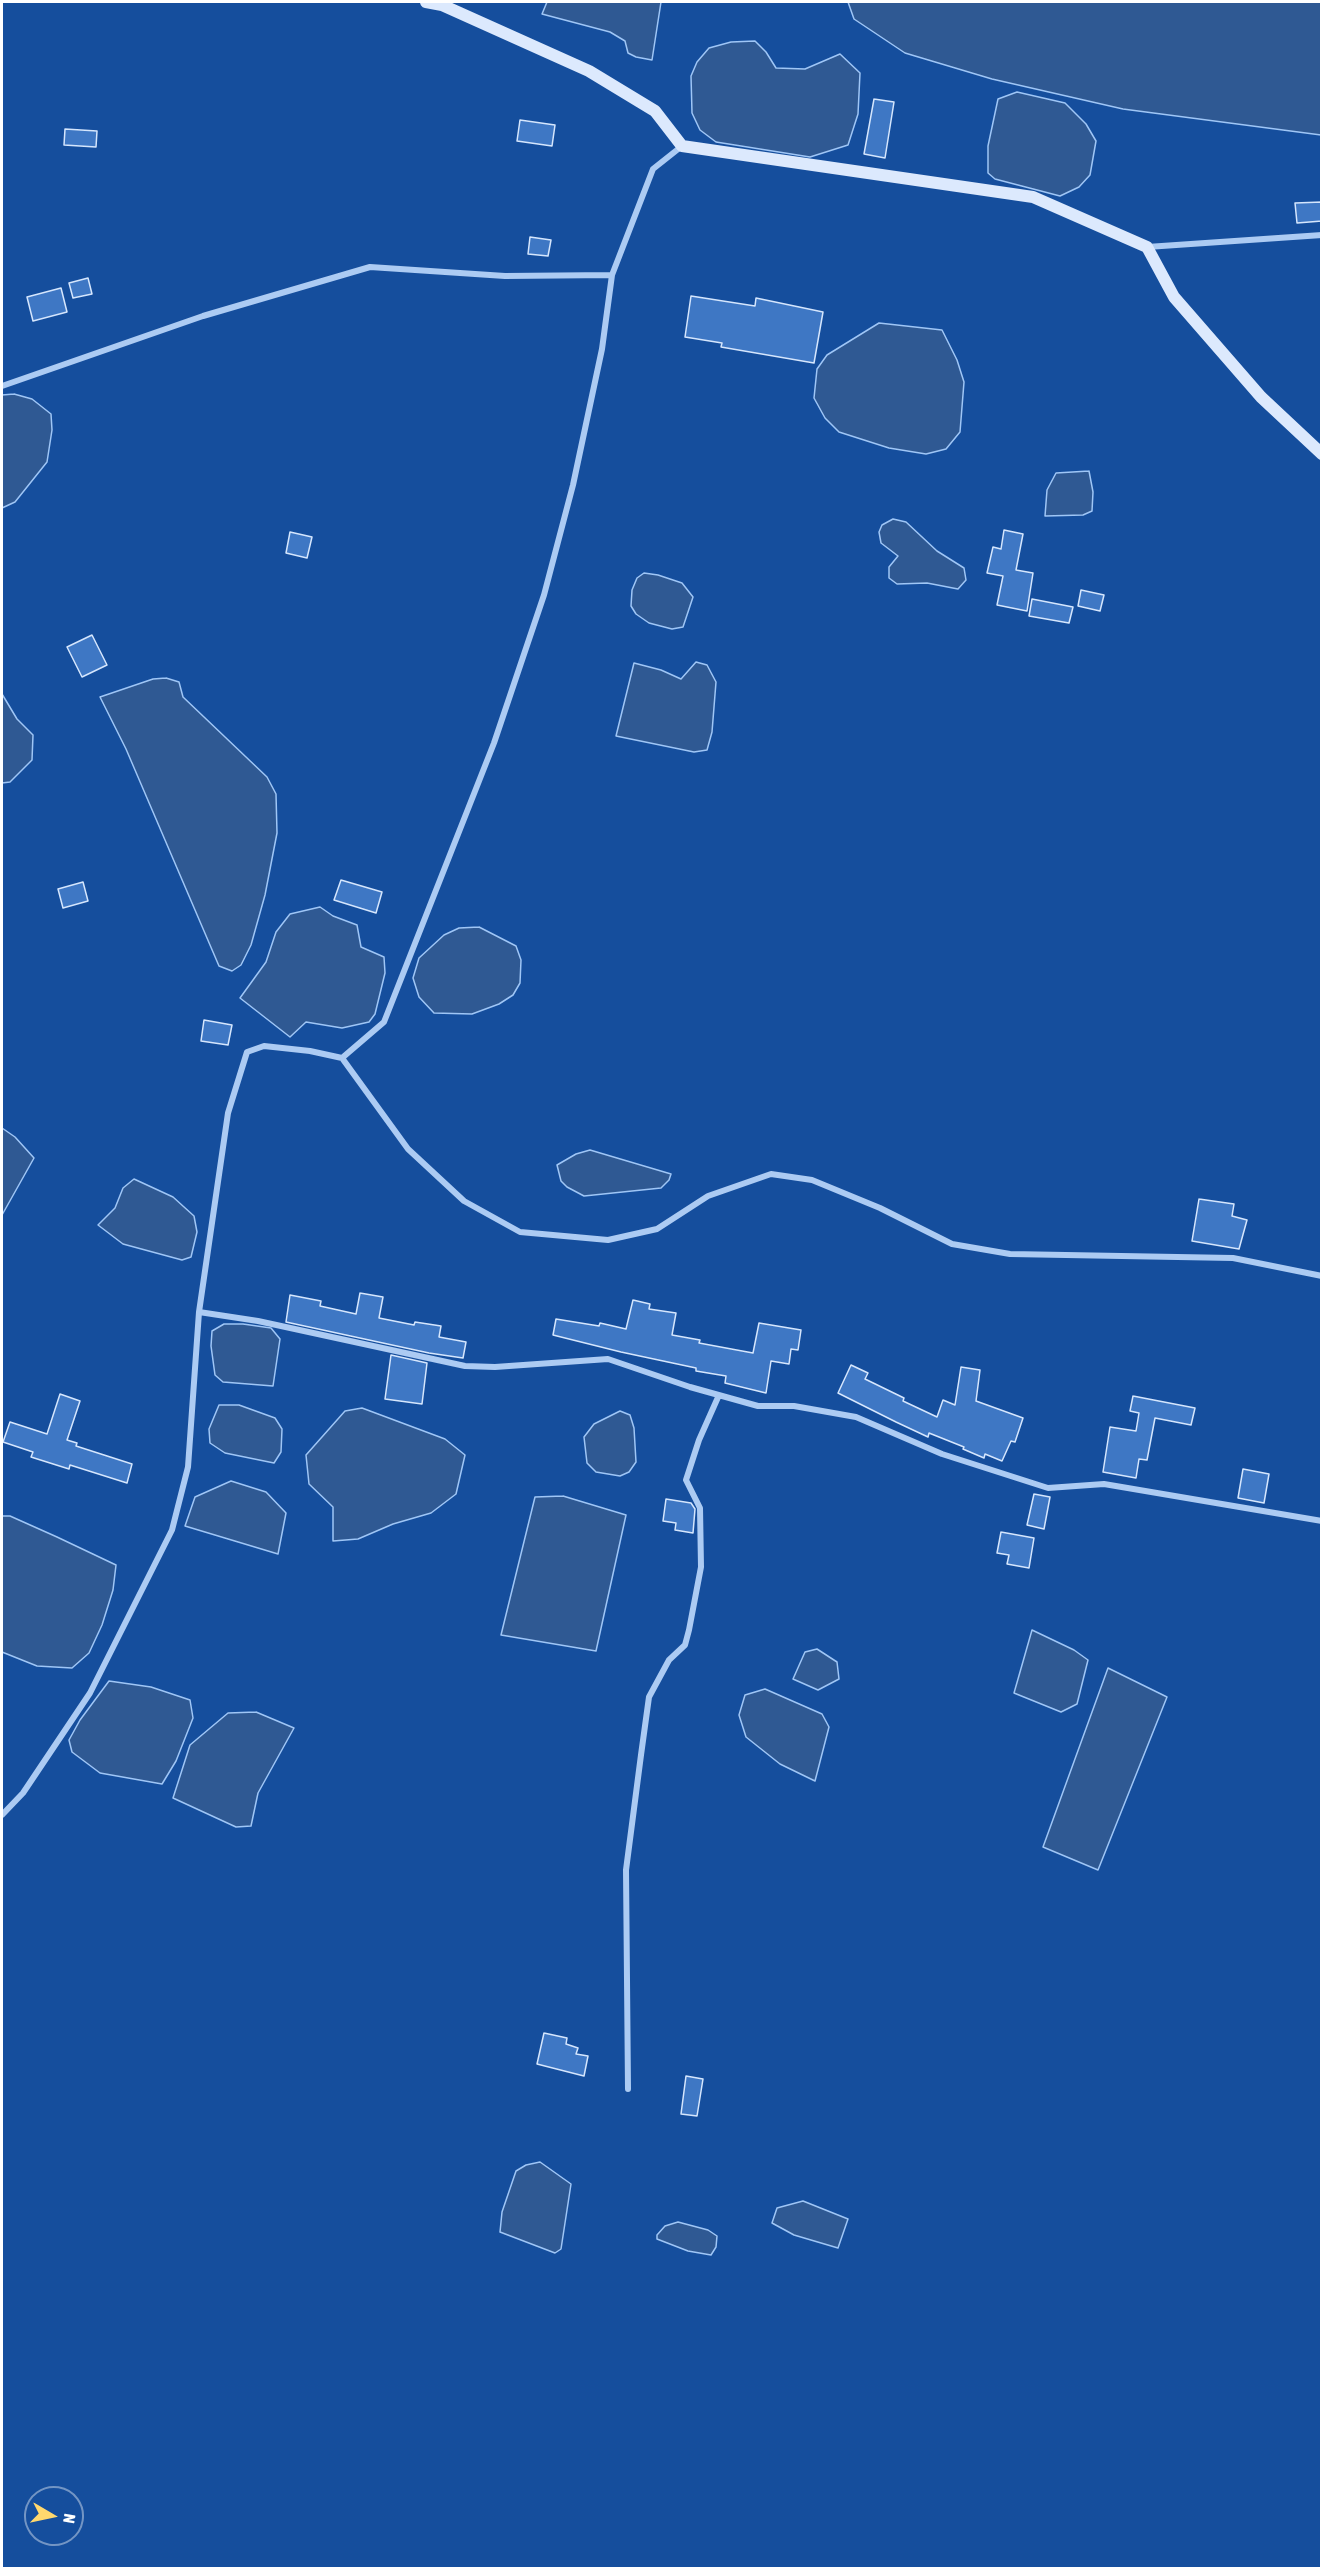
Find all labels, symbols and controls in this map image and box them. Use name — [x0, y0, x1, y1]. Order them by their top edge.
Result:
north arrow — [24, 2486, 84, 2546]
text: N — [60, 2512, 79, 2525]

